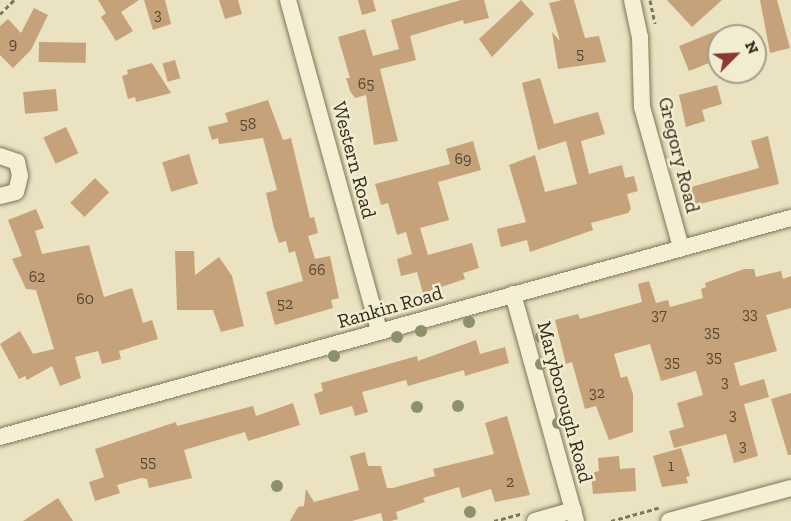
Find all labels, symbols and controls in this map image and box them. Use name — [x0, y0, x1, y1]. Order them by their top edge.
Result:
house number: 3 — [154, 5, 162, 25]
north arrow — [707, 24, 767, 84]
house number: 9 — [9, 34, 17, 54]
text: N — [741, 38, 763, 57]
house number: 5 — [576, 44, 584, 64]
house number: 65 — [358, 74, 374, 94]
street label: Gregory Road — [653, 94, 705, 216]
street label: Western Road — [327, 99, 381, 221]
house number: 58 — [240, 114, 256, 134]
house number: 69 — [455, 149, 471, 169]
house number: 66 — [309, 260, 325, 280]
house number: 62 — [29, 267, 45, 287]
street label: Rankin Road — [335, 281, 445, 333]
house number: 60 — [76, 289, 94, 309]
house number: 52 — [277, 294, 293, 314]
house number: 33 — [742, 304, 758, 324]
house number: 37 — [651, 305, 667, 325]
street label: Maryborough Road — [532, 319, 598, 485]
house number: 35 — [704, 322, 720, 342]
house number: 35 — [706, 347, 722, 367]
house number: 35 — [664, 352, 680, 372]
house number: 3 — [721, 372, 729, 392]
house number: 32 — [589, 383, 605, 403]
house number: 3 — [729, 405, 737, 425]
house number: 3 — [739, 436, 747, 456]
house number: 55 — [140, 452, 156, 472]
house number: 1 — [668, 456, 674, 476]
house number: 2 — [506, 472, 514, 492]

